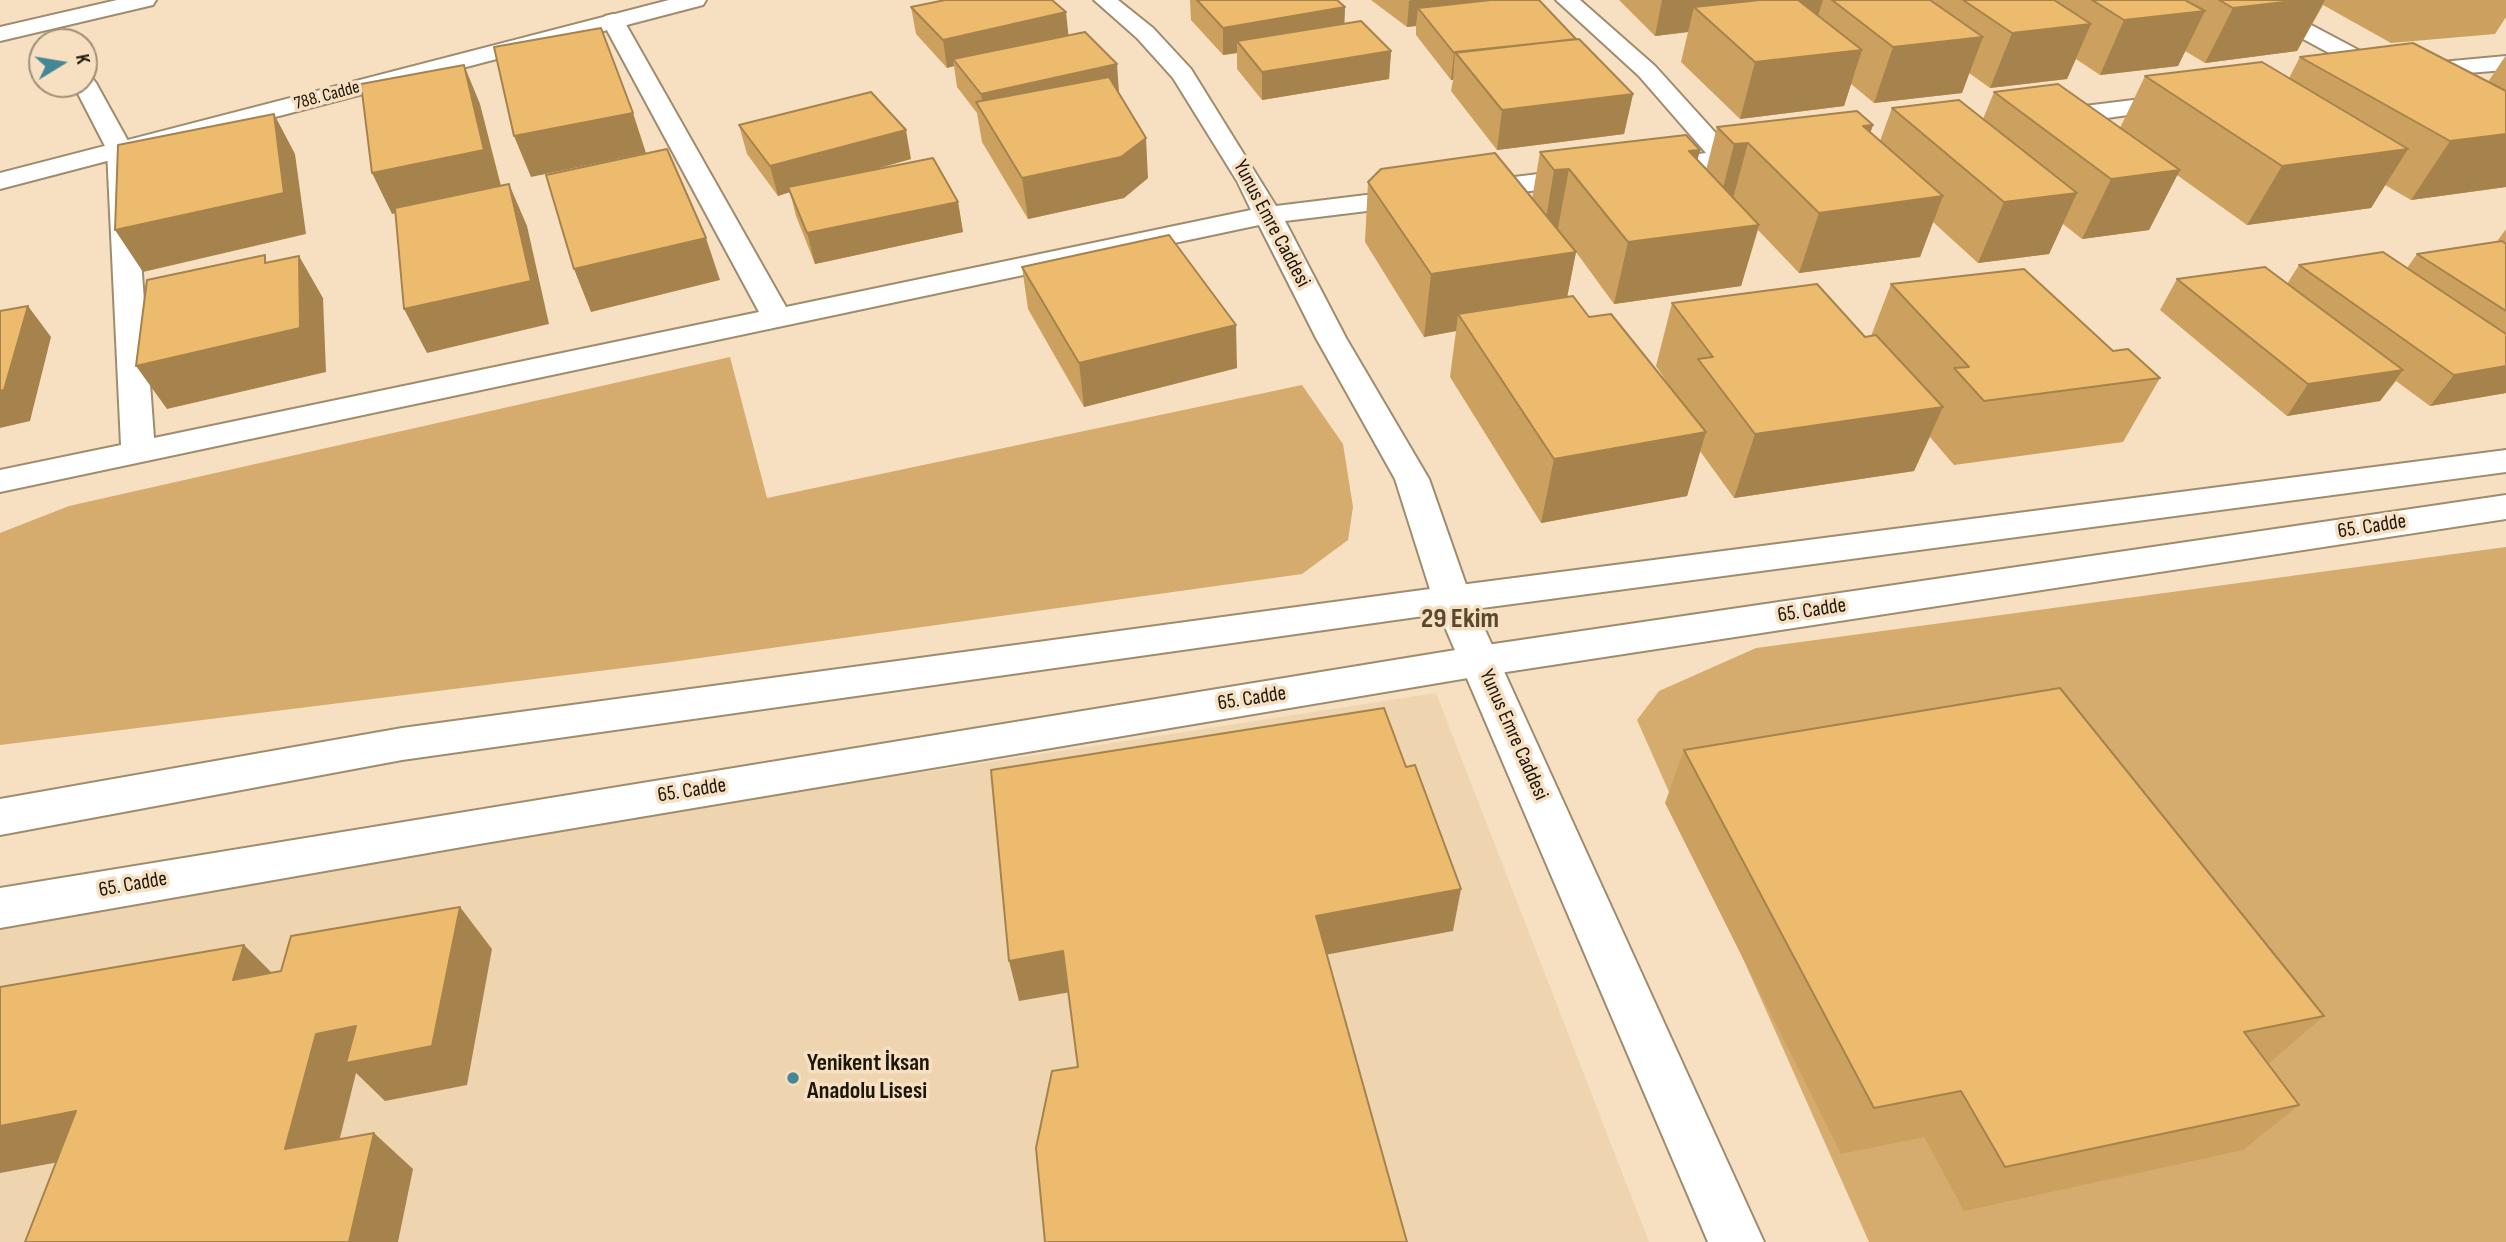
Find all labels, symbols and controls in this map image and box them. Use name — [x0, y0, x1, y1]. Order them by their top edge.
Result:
north arrow — [28, 28, 98, 98]
text: K — [70, 52, 94, 66]
street label: 788. Cadde — [292, 77, 362, 115]
street label: Yunus Emre Caddesi — [1227, 156, 1315, 292]
street label: 65. Cadde — [2336, 509, 2408, 545]
street label: 65. Cadde — [1776, 593, 1848, 629]
district label: 29 Ekim — [1421, 603, 1499, 637]
street label: Yunus Emre Caddesi — [1473, 666, 1553, 804]
street label: 65. Cadde — [1216, 681, 1288, 717]
street label: 65. Cadde — [656, 773, 728, 809]
street label: 65. Cadde — [97, 867, 169, 903]
place label: Yenikent İksan Anadolu Lisesi — [807, 1050, 930, 1106]
marker: Yenikent İksan Anadolu Lisesi — [785, 1070, 801, 1086]

